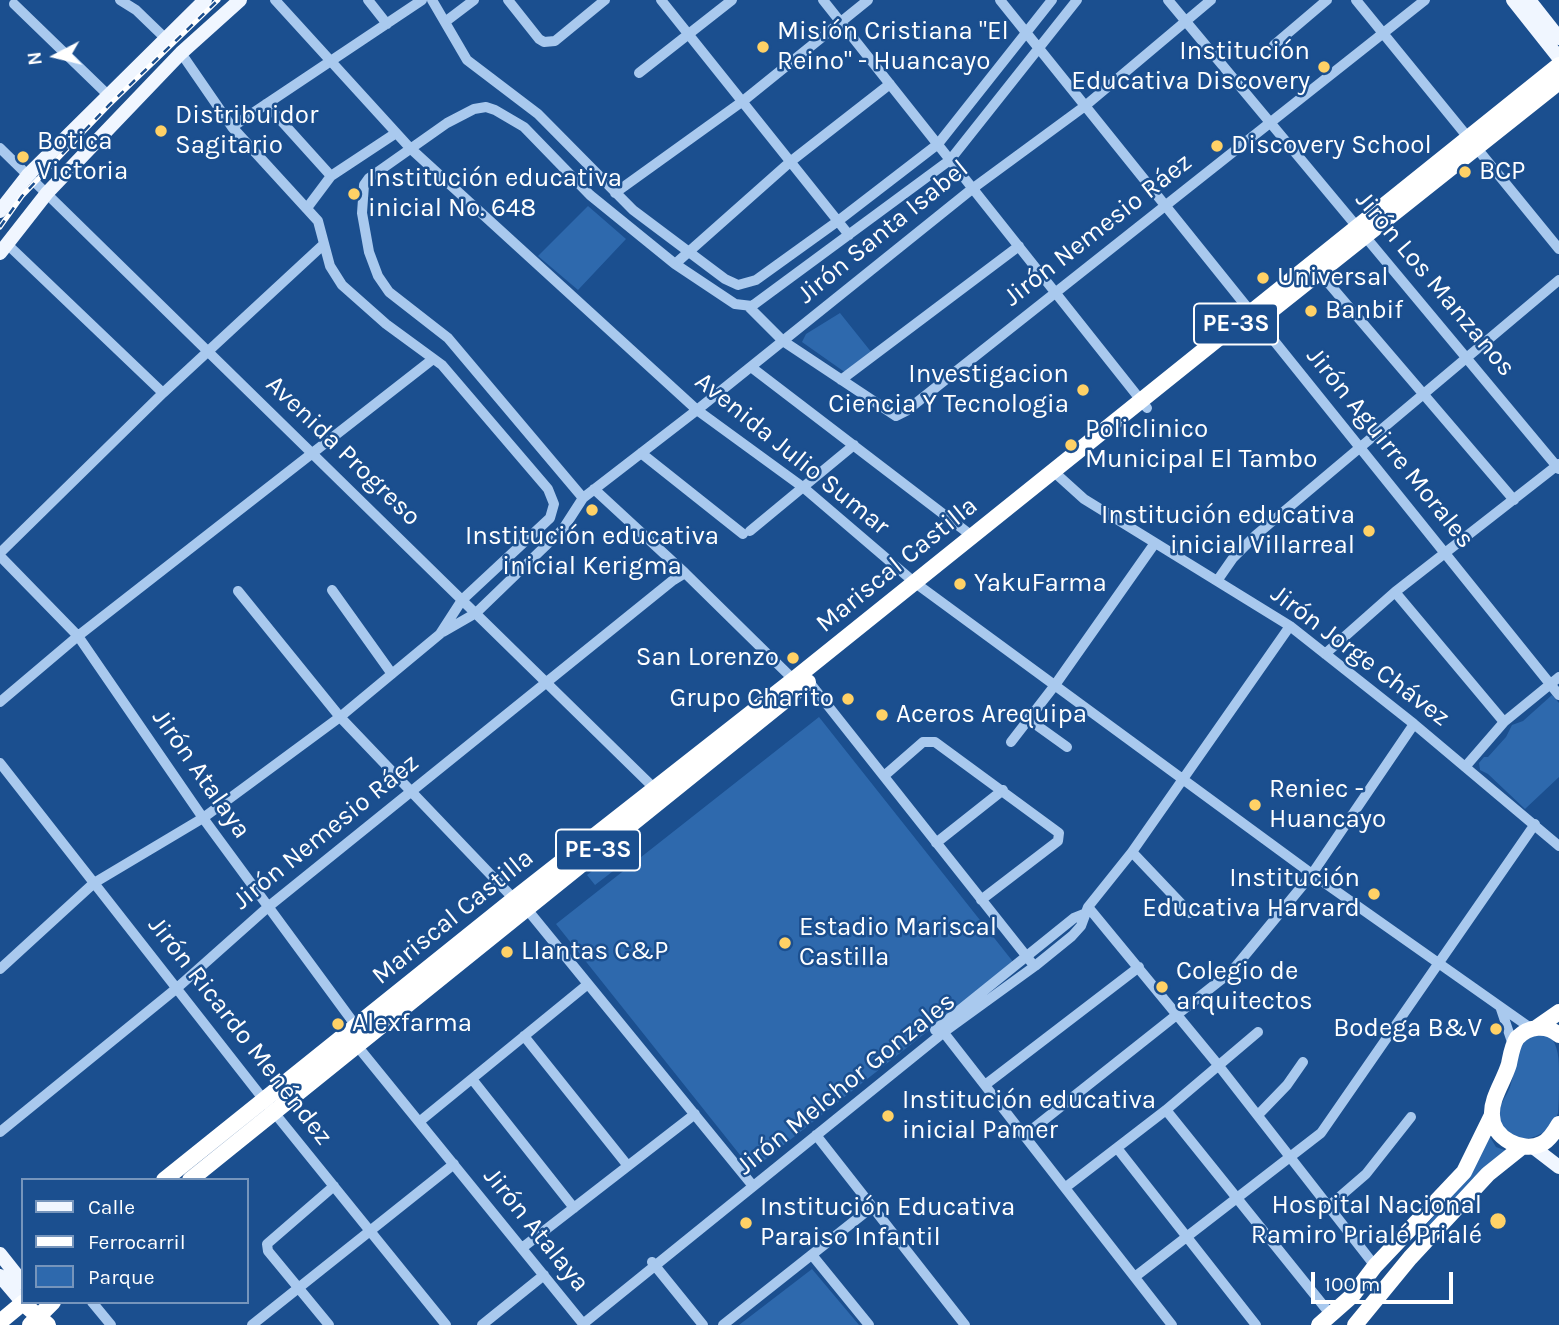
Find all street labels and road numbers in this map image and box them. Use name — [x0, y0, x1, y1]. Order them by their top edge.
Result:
street label: Jirón Nemesio Ráez — [998, 147, 1198, 313]
street label: Jirón Santa Isabel — [791, 153, 975, 311]
street label: Jirón Los Manzanos — [1348, 185, 1522, 383]
road number: PE-3S — [1194, 304, 1278, 344]
street label: Jirón Aguirre Morales — [1299, 341, 1481, 555]
street label: Avenida Julio Sumar — [688, 366, 896, 542]
street label: Avenida Progreso — [259, 369, 427, 533]
street label: Mariscal Castilla — [810, 490, 984, 640]
street label: Jirón Jorge Chávez — [1264, 578, 1456, 734]
street label: Jirón Atalaya — [145, 703, 257, 845]
street label: Jirón Nemesio Ráez — [227, 747, 425, 917]
road number: PE-3S — [556, 830, 640, 870]
street label: Mariscal Castilla — [366, 842, 540, 992]
street label: Jirón Ricardo Menéndez — [141, 910, 339, 1152]
street label: Jirón Melchor Gonzales — [730, 986, 962, 1182]
street label: Jirón Atalaya — [476, 1162, 596, 1298]

